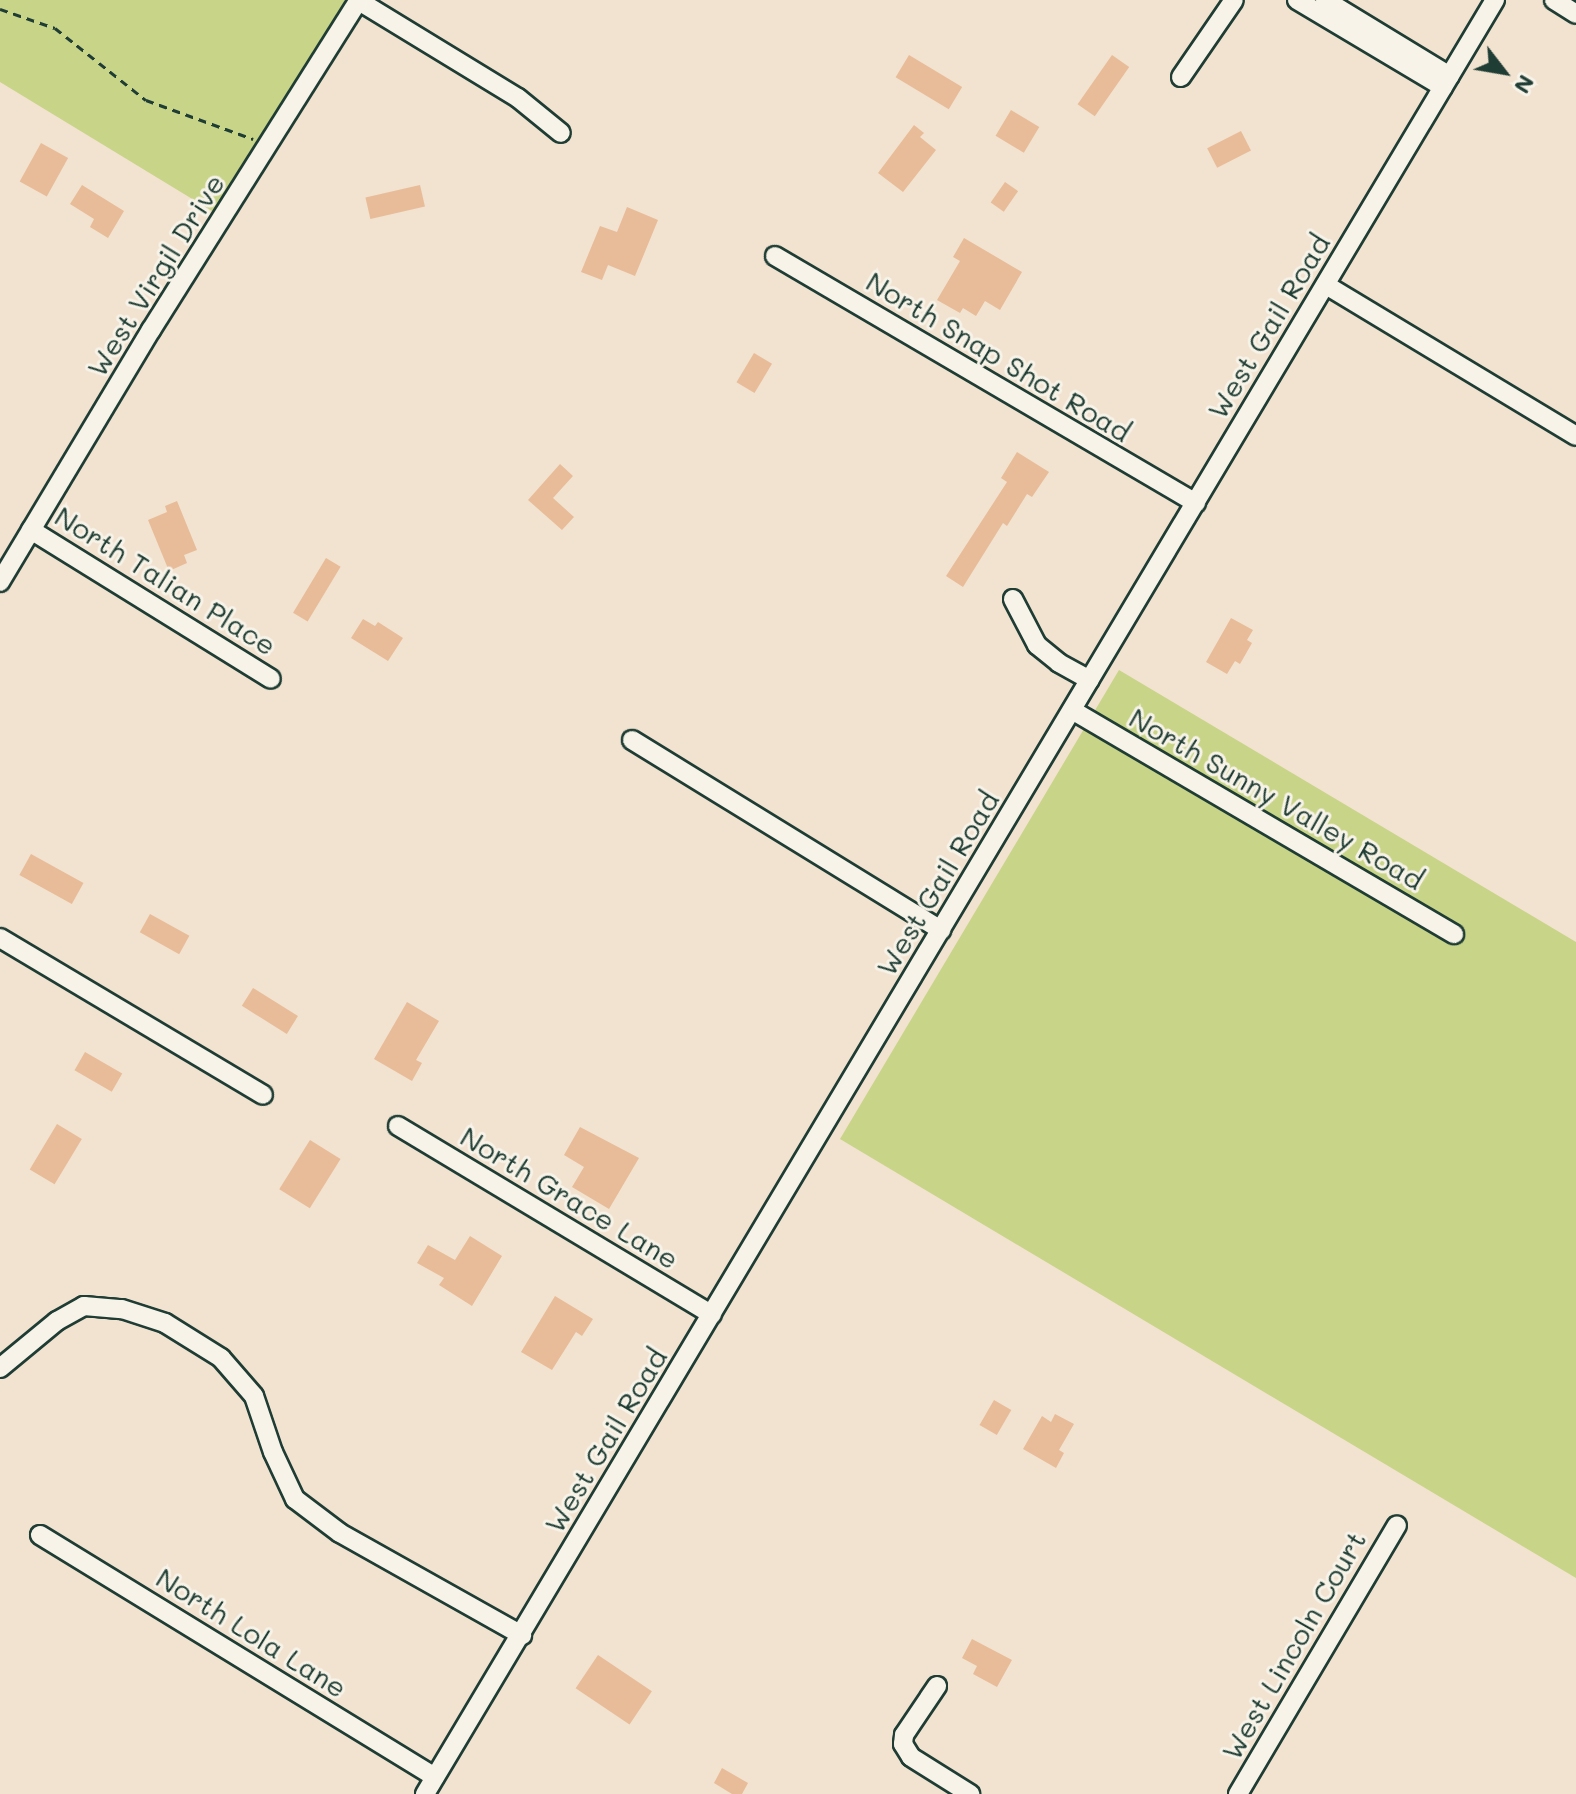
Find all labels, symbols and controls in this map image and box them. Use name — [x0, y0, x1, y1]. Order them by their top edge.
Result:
north arrow — [1464, 32, 1544, 112]
text: N — [1508, 70, 1542, 99]
street label: West Virgil Drive — [79, 168, 231, 382]
street label: West Gail Road — [1200, 228, 1336, 424]
street label: North Snap Shot Road — [861, 264, 1137, 448]
street label: North Talian Place — [49, 498, 283, 662]
street label: North Sunny Valley Road — [1124, 700, 1430, 896]
street label: West Gail Road — [869, 785, 1005, 981]
street label: North Grace Lane — [455, 1119, 685, 1275]
street label: West Gail Road — [537, 1342, 673, 1538]
street label: West Lincoln Court — [1214, 1525, 1372, 1765]
street label: North Lola Lane — [151, 1560, 353, 1704]

